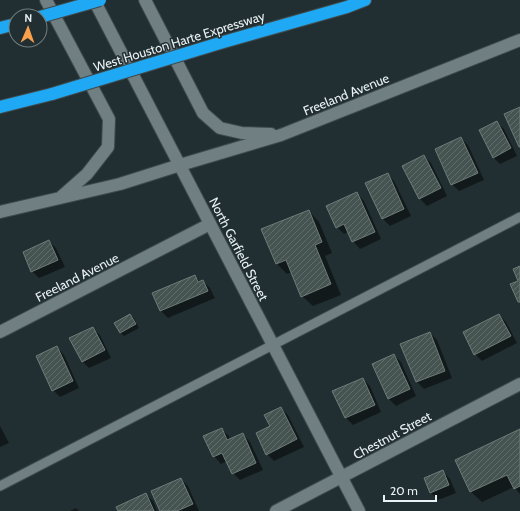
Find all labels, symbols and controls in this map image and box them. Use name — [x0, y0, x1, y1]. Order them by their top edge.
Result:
street label: West Houston Harte Expressway — [91, 7, 267, 75]
north arrow — [8, 8, 48, 48]
text: N — [24, 11, 32, 25]
street label: Freeland Avenue — [301, 69, 392, 119]
street label: North Garfield Street — [206, 195, 272, 304]
street label: Freeland Avenue — [33, 249, 122, 305]
street label: Chestnut Street — [350, 407, 434, 462]
scale bar — [384, 477, 436, 503]
text: 20 m — [390, 483, 418, 498]

